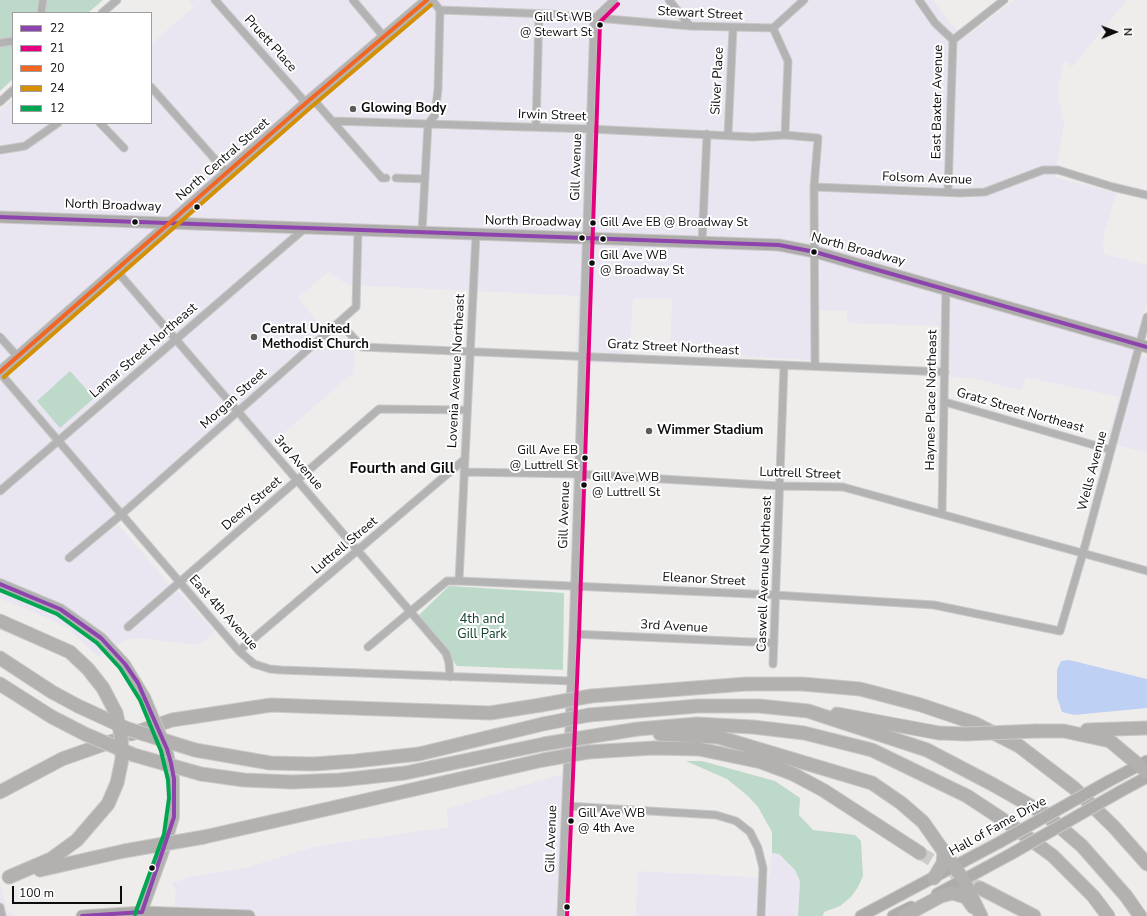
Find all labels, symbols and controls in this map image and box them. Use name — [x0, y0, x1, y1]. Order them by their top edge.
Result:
street label: Stewart Street — [657, 4, 743, 24]
place label: Gill St WB @ Stewart St — [520, 11, 592, 39]
legend — [12, 12, 152, 124]
street label: Pruett Place — [240, 12, 300, 76]
north arrow — [1095, 12, 1135, 52]
text: 22 — [50, 20, 64, 36]
marker: Gill St WB @ Stewart St — [595, 20, 605, 30]
text: N — [1120, 28, 1135, 36]
text: 21 — [50, 40, 64, 56]
street label: East Baxter Avenue — [929, 45, 947, 159]
street label: Silver Place — [708, 47, 728, 115]
text: 20 — [50, 60, 64, 76]
text: 24 — [50, 80, 64, 96]
text: 12 — [50, 100, 64, 116]
place label: Glowing Body — [361, 101, 446, 117]
marker: Glowing Body — [348, 104, 358, 114]
street label: Irwin Street — [517, 107, 587, 125]
street label: North Central Street — [173, 115, 273, 205]
street label: Gill Avenue — [568, 133, 586, 201]
street label: Folsom Avenue — [882, 170, 972, 188]
street label: North Broadway — [65, 197, 161, 215]
unlabelled marker — [192, 202, 202, 212]
street label: North Broadway — [485, 213, 581, 231]
place label: Gill Ave EB @ Broadway St — [600, 216, 748, 230]
unlabelled marker — [130, 217, 140, 227]
marker: Gill Ave EB @ Broadway St — [588, 218, 598, 228]
street label: North Broadway — [809, 230, 907, 270]
unlabelled marker — [577, 233, 587, 243]
unlabelled marker — [598, 234, 608, 244]
unlabelled marker — [809, 247, 819, 257]
place label: Gill Ave WB @ Broadway St — [600, 249, 684, 277]
marker: Gill Ave WB @ Broadway St — [587, 258, 597, 268]
street label: Lovenia Avenue Northeast — [445, 294, 469, 448]
street label: Lamar Street Northeast — [87, 300, 201, 402]
place label: Central United Methodist Church — [262, 322, 369, 353]
street label: Haynes Place Northeast — [923, 330, 941, 470]
marker: Central United Methodist Church — [249, 332, 259, 342]
street label: Gratz Street Northeast — [607, 337, 739, 359]
street label: Morgan Street — [198, 365, 270, 433]
street label: Gratz Street Northeast — [954, 385, 1086, 437]
place label: Wimmer Stadium — [657, 423, 764, 439]
marker: Wimmer Stadium — [644, 426, 654, 436]
street label: Wells Avenue — [1075, 429, 1111, 513]
street label: 3rd Avenue — [270, 432, 326, 494]
place label: Gill Ave EB @ Luttrell St — [510, 444, 578, 472]
marker: Gill Ave EB @ Luttrell St — [580, 453, 590, 463]
district label: Fourth and Gill — [350, 460, 454, 478]
street label: Luttrell Street — [759, 465, 841, 483]
place label: Gill Ave WB @ Luttrell St — [592, 471, 660, 499]
street label: Deery Street — [219, 474, 285, 534]
marker: Gill Ave WB @ Luttrell St — [579, 480, 589, 490]
street label: Gill Avenue — [556, 481, 574, 549]
street label: Caswell Avenue Northeast — [754, 496, 776, 652]
street label: Luttrell Street — [309, 514, 381, 578]
street label: Eleanor Street — [662, 570, 746, 590]
street label: East 4th Avenue — [185, 572, 261, 654]
park label: 4th and Gill Park — [457, 612, 507, 643]
street label: 3rd Avenue — [640, 617, 708, 637]
street label: Hall of Fame Drive — [947, 794, 1049, 860]
street label: Gill Avenue — [543, 805, 561, 873]
place label: Gill Ave WB @ 4th Ave — [578, 807, 645, 835]
marker: Gill Ave WB @ 4th Ave — [566, 816, 576, 826]
unlabelled marker — [147, 863, 157, 873]
scale bar — [14, 878, 124, 904]
text: 100 m — [19, 885, 54, 901]
unlabelled marker — [562, 902, 572, 912]

